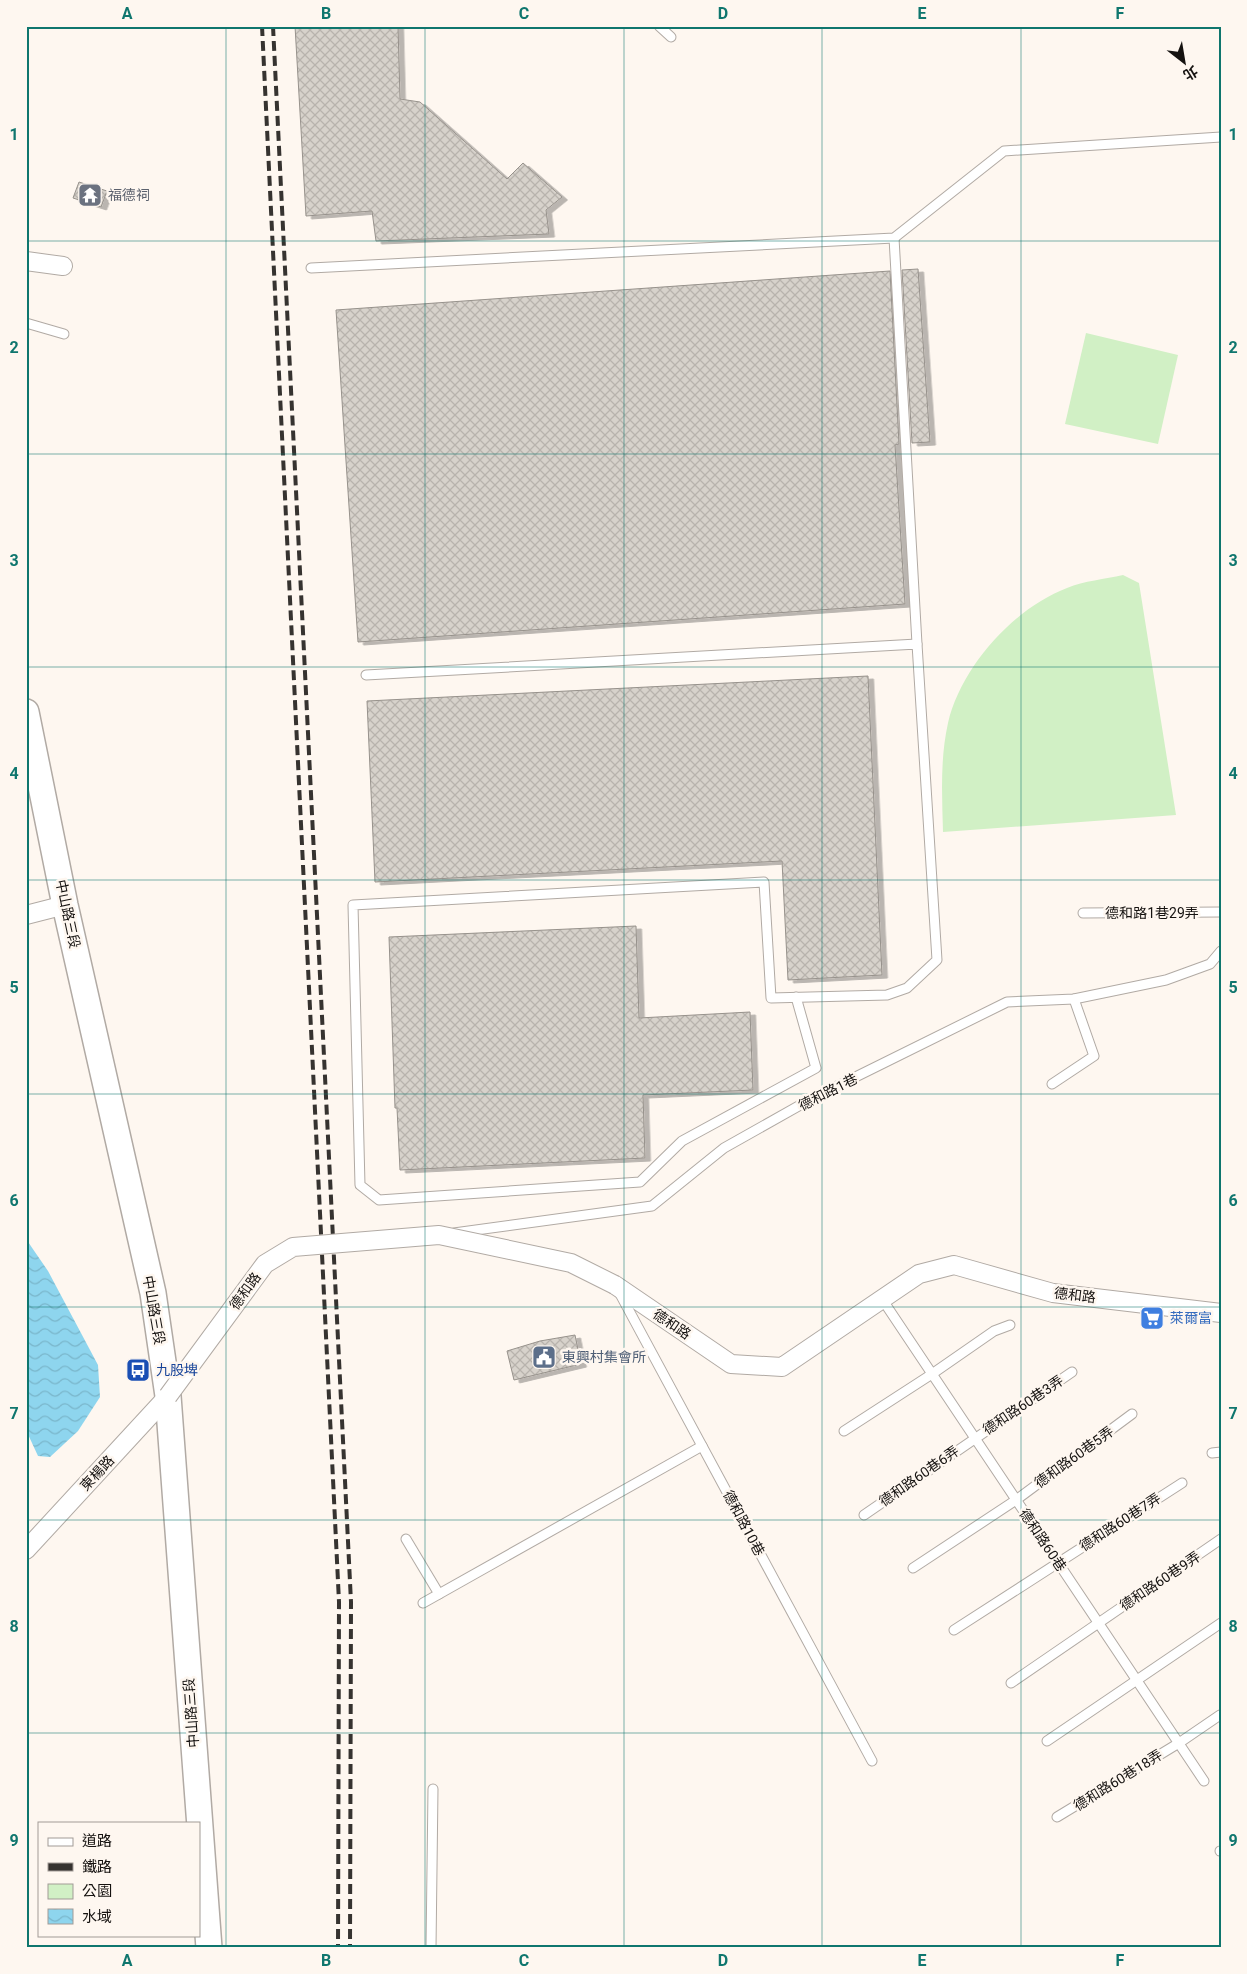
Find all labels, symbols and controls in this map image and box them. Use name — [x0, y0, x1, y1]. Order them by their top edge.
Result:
text: A — [122, 4, 133, 23]
text: B — [321, 4, 331, 23]
text: C — [519, 4, 529, 23]
text: D — [718, 4, 728, 23]
text: E — [918, 4, 927, 23]
text: F — [1116, 4, 1125, 23]
north arrow — [1160, 38, 1210, 88]
text: 北 — [1181, 63, 1201, 84]
text: 1 — [9, 125, 19, 144]
text: 1 — [1228, 125, 1238, 144]
temple icon: 福德祠 — [77, 182, 103, 208]
place label: 福德祠 — [108, 187, 150, 203]
text: 2 — [9, 338, 19, 357]
text: 2 — [1228, 338, 1238, 357]
text: 3 — [9, 551, 19, 570]
text: 3 — [1228, 551, 1238, 570]
text: 4 — [9, 764, 19, 783]
text: 4 — [1228, 764, 1238, 783]
street label: 中山路三段 — [53, 878, 83, 950]
street label: 德和路1巷29弄 — [1105, 905, 1199, 921]
text: 5 — [9, 978, 19, 997]
text: 5 — [1228, 978, 1238, 997]
street label: 德和路1巷 — [796, 1070, 860, 1114]
text: 6 — [9, 1191, 19, 1210]
text: 6 — [1228, 1191, 1238, 1210]
street label: 德和路 — [226, 1269, 264, 1313]
street label: 中山路三段 — [140, 1274, 168, 1346]
street label: 德和路 — [1053, 1285, 1097, 1305]
supermarket icon: 萊爾富 — [1139, 1305, 1165, 1331]
street label: 德和路 — [650, 1306, 694, 1342]
place label: 萊爾富 — [1170, 1310, 1212, 1326]
public building icon: 東興村集會所 — [531, 1344, 557, 1370]
place label: 東興村集會所 — [562, 1349, 646, 1365]
bus stop icon: 九股埤 — [125, 1357, 151, 1383]
place label: 九股埤 — [156, 1362, 198, 1378]
street label: 德和路60巷3弄 — [980, 1372, 1066, 1438]
text: 7 — [9, 1404, 19, 1423]
text: 7 — [1228, 1404, 1238, 1423]
street label: 德和路60巷5弄 — [1031, 1423, 1117, 1491]
street label: 德和路60巷6弄 — [876, 1443, 962, 1509]
street label: 東楊路 — [77, 1452, 117, 1494]
street label: 德和路10巷 — [720, 1488, 768, 1558]
street label: 德和路60巷7弄 — [1076, 1490, 1164, 1554]
street label: 德和路60巷 — [1016, 1506, 1070, 1574]
street label: 德和路60巷9弄 — [1117, 1548, 1203, 1614]
text: 8 — [9, 1617, 19, 1636]
text: 8 — [1228, 1617, 1238, 1636]
street label: 中山路三段 — [181, 1678, 201, 1748]
street label: 德和路60巷18弄 — [1071, 1746, 1165, 1814]
legend — [38, 1822, 200, 1936]
text: 9 — [9, 1831, 19, 1850]
text: 9 — [1228, 1831, 1238, 1850]
text: 道路 — [82, 1832, 112, 1850]
text: 鐵路 — [82, 1858, 112, 1876]
text: 公園 — [82, 1882, 112, 1900]
text: 水域 — [82, 1908, 112, 1926]
text: A — [122, 1951, 133, 1970]
text: B — [321, 1951, 331, 1970]
text: C — [519, 1951, 529, 1970]
text: D — [718, 1951, 728, 1970]
text: E — [918, 1951, 927, 1970]
text: F — [1116, 1951, 1125, 1970]

